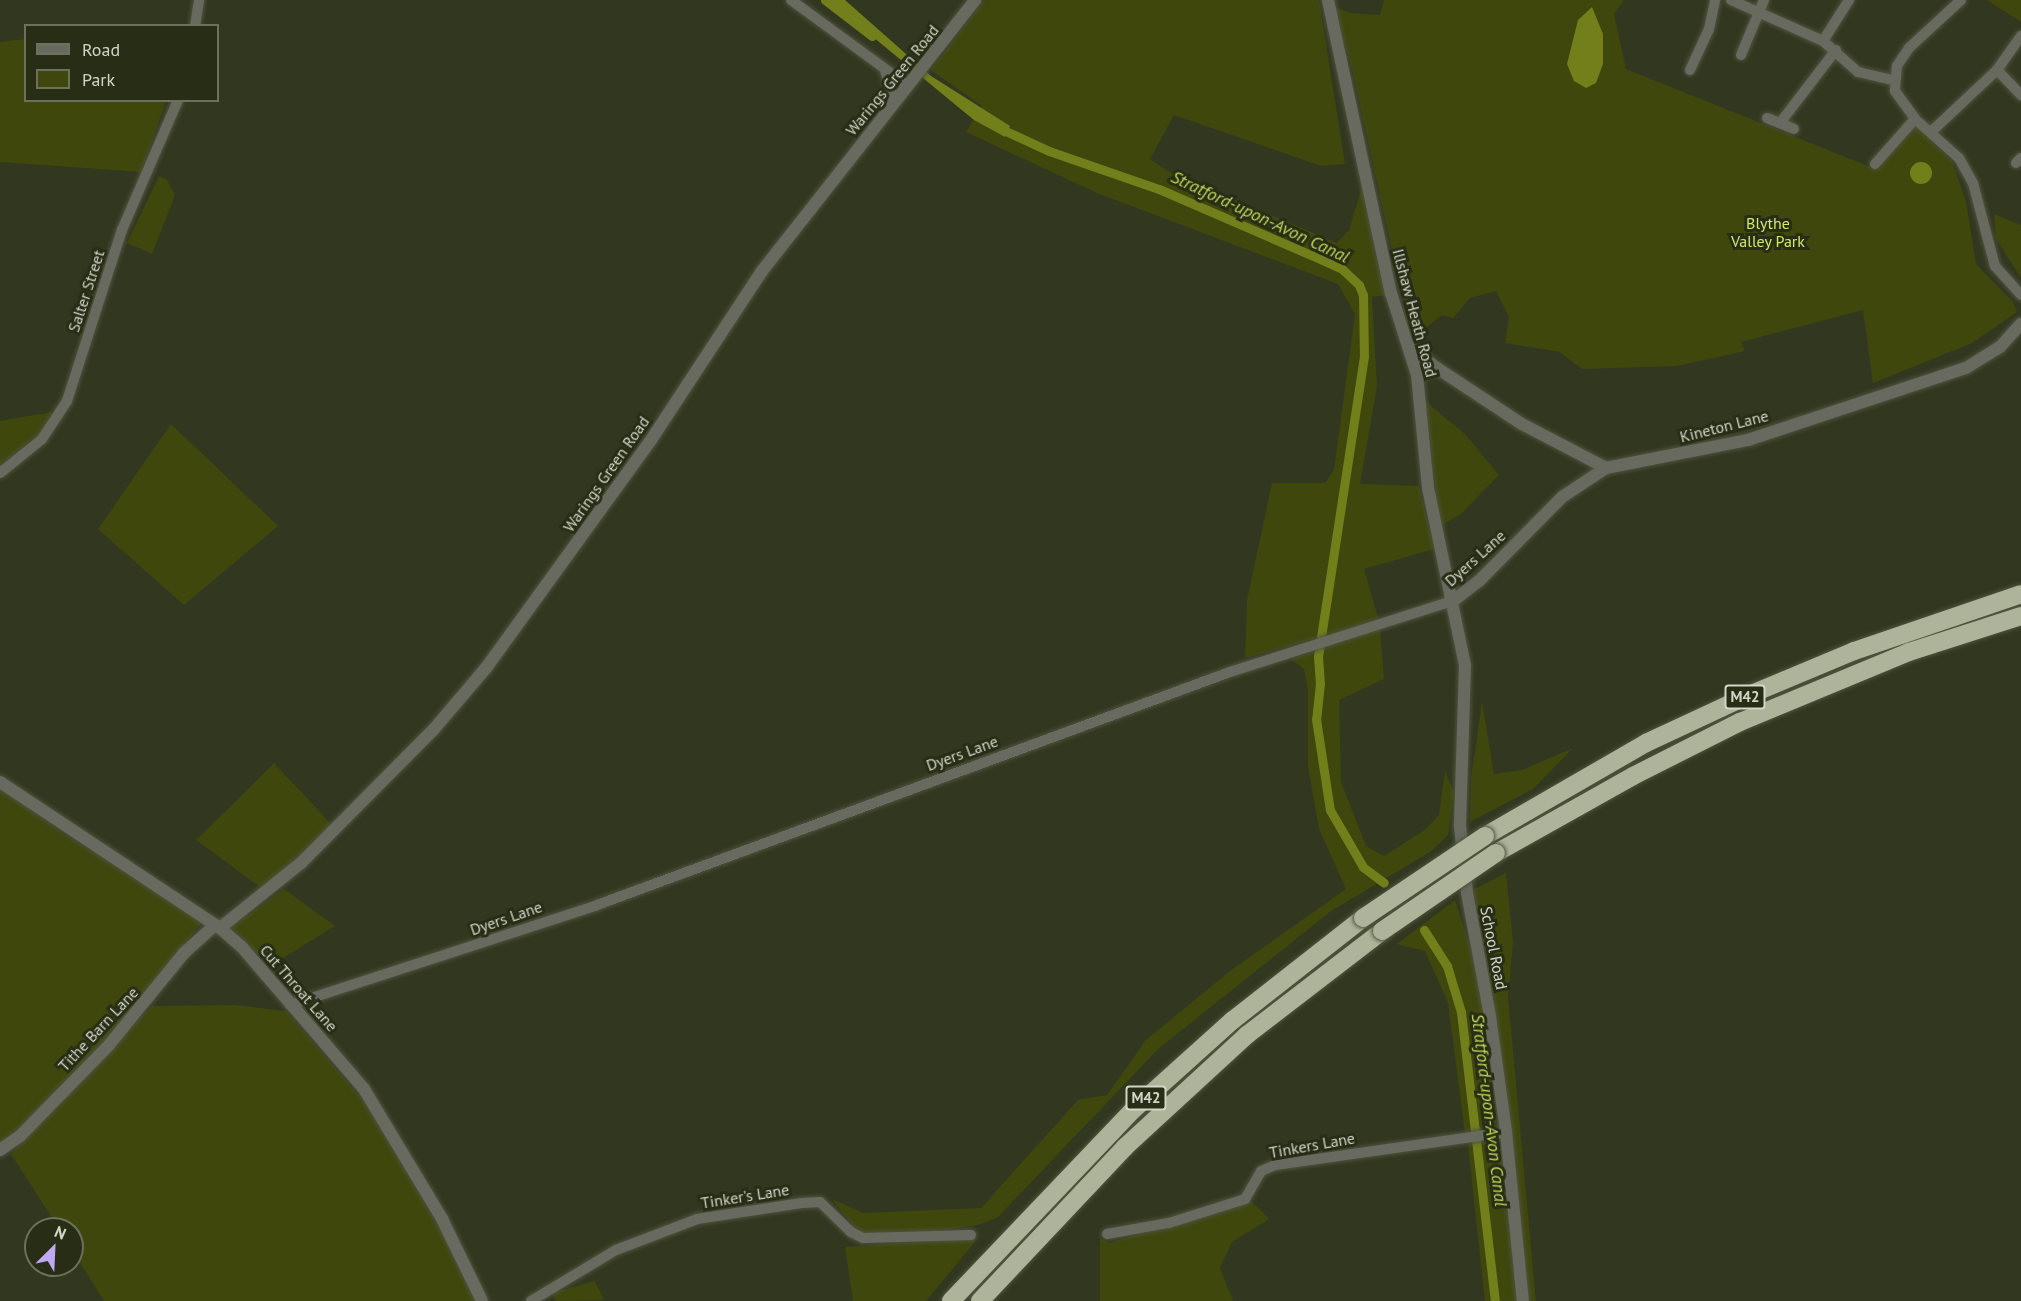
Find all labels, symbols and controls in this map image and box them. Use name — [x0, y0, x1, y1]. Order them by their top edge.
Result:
street label: Warings Green Road — [841, 21, 943, 139]
legend — [24, 24, 219, 102]
text: Road — [82, 38, 120, 61]
text: Park — [82, 68, 115, 91]
water label: Stratford-upon-Avon Canal — [1167, 166, 1353, 268]
park label: Blythe Valley Park — [1731, 213, 1805, 251]
street label: Illshaw Heath Road — [1389, 246, 1441, 380]
street label: Salter Street — [64, 248, 108, 334]
street label: Kineton Lane — [1678, 406, 1770, 446]
street label: Warings Green Road — [559, 412, 653, 536]
street label: Dyers Lane — [1441, 526, 1509, 590]
road number: M42 — [1724, 685, 1766, 709]
street label: Dyers Lane — [924, 731, 1000, 775]
street label: Dyers Lane — [467, 897, 545, 939]
street label: School Road — [1477, 905, 1511, 991]
street label: Cut Throat Lane — [256, 940, 342, 1036]
street label: Tithe Barn Lane — [54, 983, 142, 1075]
water label: Stratford-upon-Avon Canal — [1466, 1012, 1512, 1208]
road number: M42 — [1125, 1086, 1167, 1110]
street label: Tinkers Lane — [1268, 1128, 1356, 1162]
street label: Tinker's Lane — [699, 1180, 791, 1212]
north arrow — [24, 1217, 84, 1277]
text: N — [52, 1221, 69, 1244]

